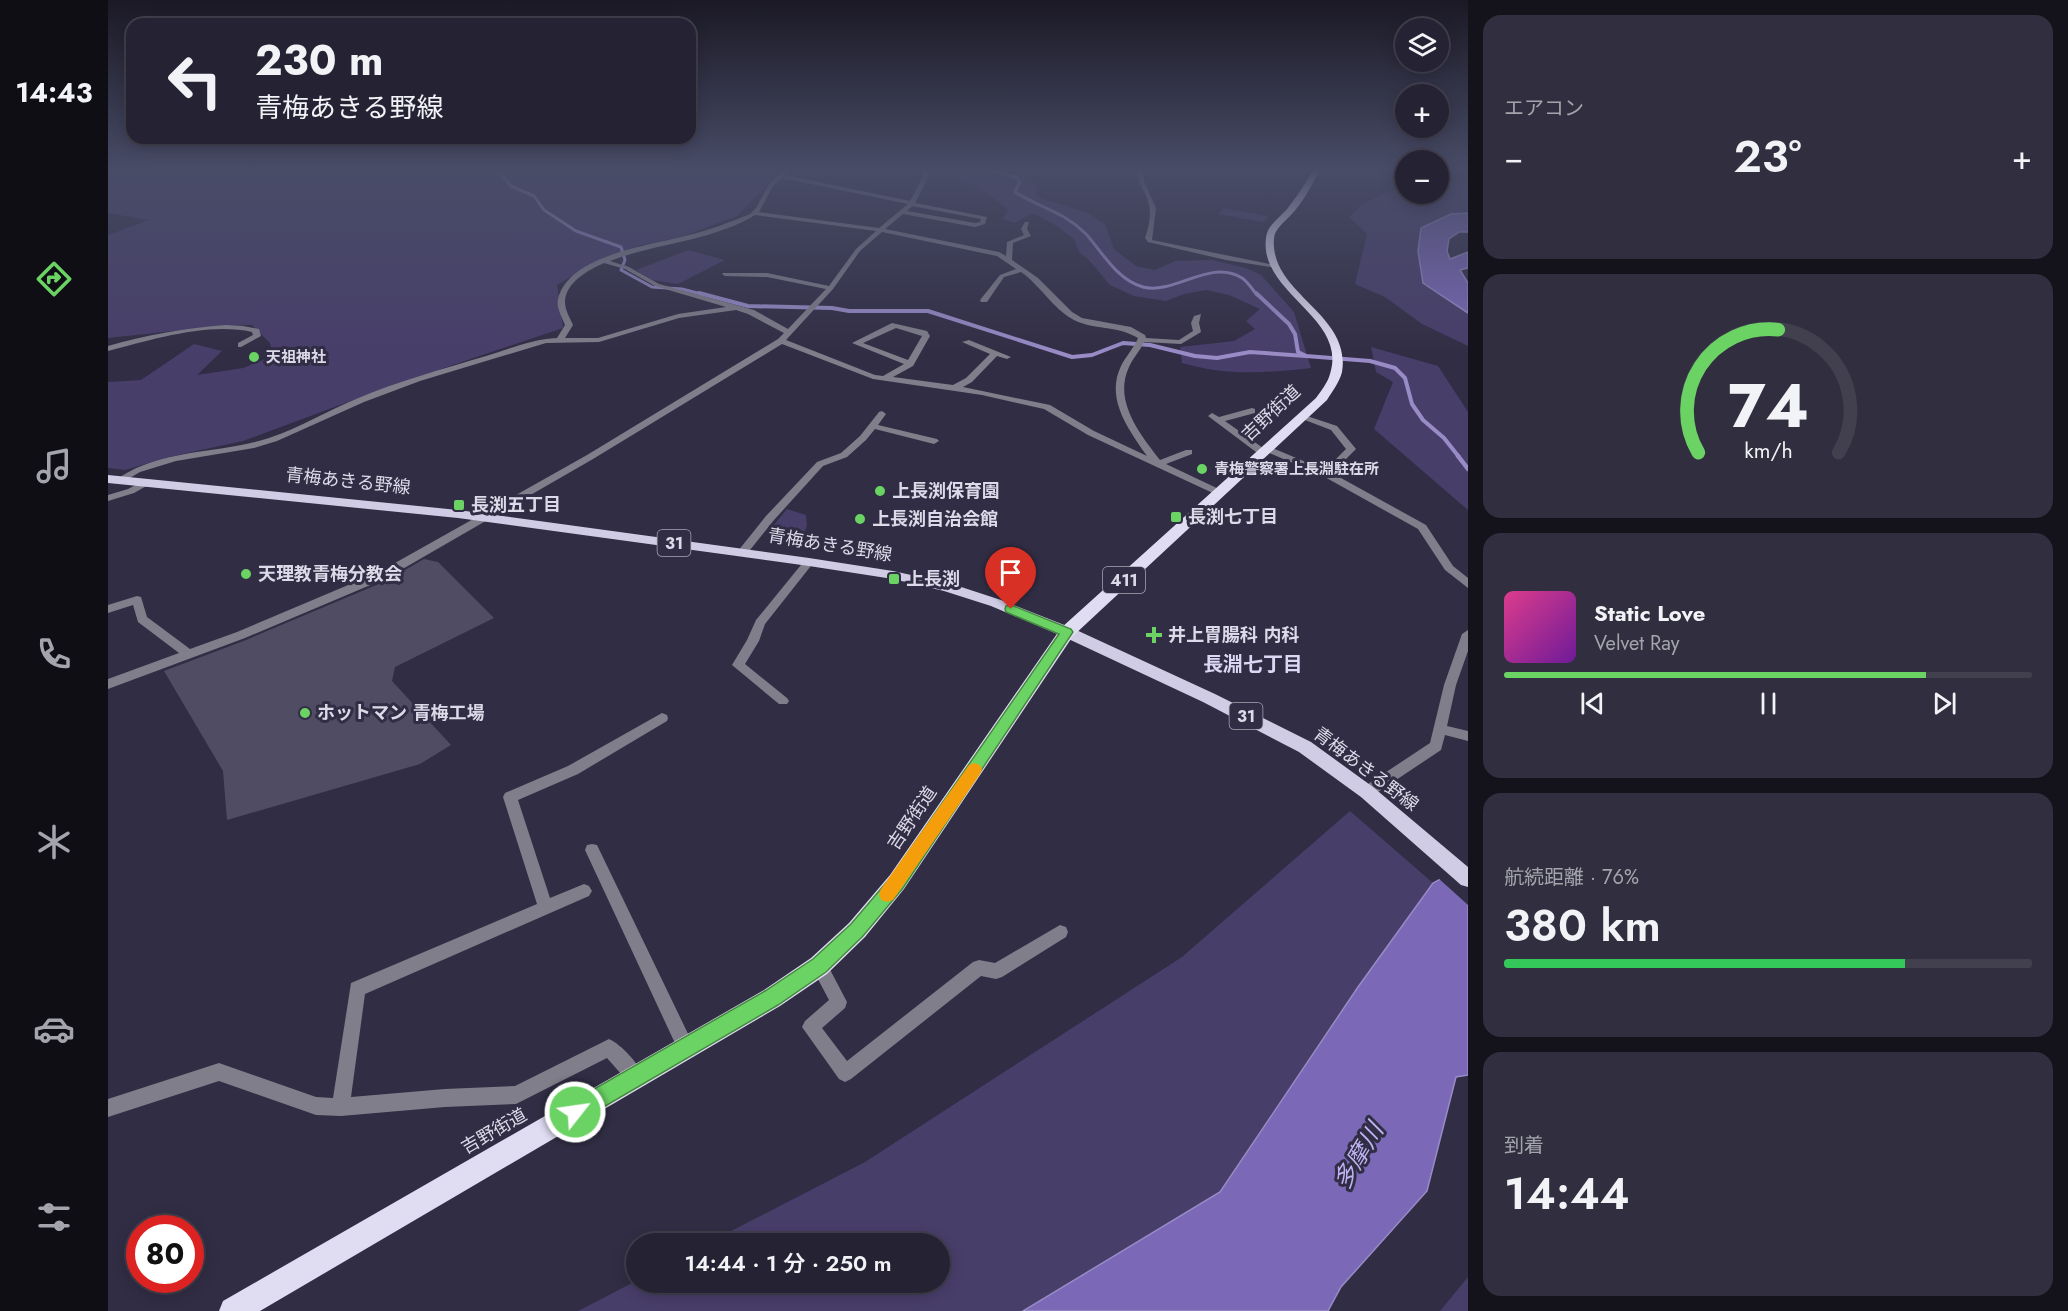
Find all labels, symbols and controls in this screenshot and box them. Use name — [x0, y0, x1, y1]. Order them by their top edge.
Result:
map controls — [1395, 18, 1449, 204]
button: layers — [1395, 18, 1449, 72]
text: 230 m — [255, 30, 383, 91]
icon: left — [156, 42, 234, 120]
text: 14:43 — [16, 73, 92, 112]
button: + — [1395, 84, 1449, 138]
text: 青梅あきる野線 — [255, 88, 443, 127]
text: エアコン — [1504, 94, 1584, 123]
text: 23° — [1733, 124, 1802, 189]
text: − — [1504, 134, 1523, 181]
text: + — [2012, 134, 2032, 181]
button: − — [1395, 150, 1449, 204]
icon: directions — [33, 258, 75, 300]
place label: 天祖神社 — [266, 346, 326, 368]
marker: 天祖神社 — [247, 350, 261, 364]
text: 74 — [1727, 360, 1809, 450]
street label: 吉野街道 — [1236, 379, 1306, 447]
text: km/h — [1744, 436, 1792, 467]
icon: music — [33, 445, 75, 487]
place label: 青梅警察署上長淵駐在所 — [1214, 458, 1379, 480]
street label: 青梅あきる野線 — [284, 462, 412, 500]
marker: 青梅警察署上長淵駐在所 — [1195, 462, 1209, 476]
place label: 上長渕保育園 — [892, 478, 1000, 504]
marker: 上長渕保育園 — [873, 484, 887, 498]
place label: 長渕五丁目 — [471, 492, 561, 518]
marker: 長渕五丁目 — [452, 498, 466, 512]
place label: 長渕七丁目 — [1188, 504, 1278, 530]
place label: 上長渕自治会館 — [872, 506, 998, 532]
marker: 長渕七丁目 — [1169, 510, 1183, 524]
marker: 上長渕自治会館 — [853, 512, 867, 526]
street label: 青梅あきる野線 — [766, 522, 894, 568]
road number: 31 — [658, 530, 690, 556]
pin — [985, 547, 1036, 609]
icon: arrive — [994, 556, 1027, 589]
place label: 天理教青梅分教会 — [258, 561, 402, 587]
place label: 上長渕 — [906, 566, 960, 592]
marker: 天理教青梅分教会 — [239, 567, 253, 581]
road number: 411 — [1103, 567, 1145, 593]
marker: 上長渕 — [887, 572, 901, 586]
text: Static Love — [1594, 597, 1705, 629]
place label: 井上胃腸科 内科 — [1168, 622, 1299, 648]
marker: 井上胃腸科 内科 — [1145, 626, 1163, 644]
text: Velvet Ray — [1594, 629, 1680, 658]
icon: phone — [33, 633, 75, 675]
district label: 長淵七丁目 — [1203, 650, 1303, 679]
icon: previous — [1576, 687, 1609, 720]
icon: pause — [1752, 687, 1785, 720]
icon: next — [1928, 687, 1961, 720]
place label: ホットマン 青梅工場 — [317, 700, 484, 726]
road number: 31 — [1230, 703, 1262, 729]
marker: ホットマン 青梅工場 — [298, 706, 312, 720]
street label: 青梅あきる野線 — [1308, 721, 1424, 817]
street label: 吉野街道 — [881, 781, 943, 855]
icon: climate — [33, 821, 75, 863]
text: 航続距離 · 76% — [1504, 863, 1639, 892]
text: 380 km — [1504, 893, 1661, 958]
icon: car — [33, 1008, 75, 1050]
position arrow — [543, 1080, 607, 1144]
street label: 吉野街道 — [456, 1102, 532, 1160]
water label: 多摩川 — [1324, 1114, 1393, 1196]
text: 到着 — [1504, 1131, 1544, 1160]
text: 14:44 — [1504, 1161, 1630, 1226]
icon: filters — [33, 1196, 75, 1238]
speed limit sign: 80 — [126, 1215, 204, 1293]
text: 14:44 · 1 分 · 250 m — [684, 1247, 892, 1279]

